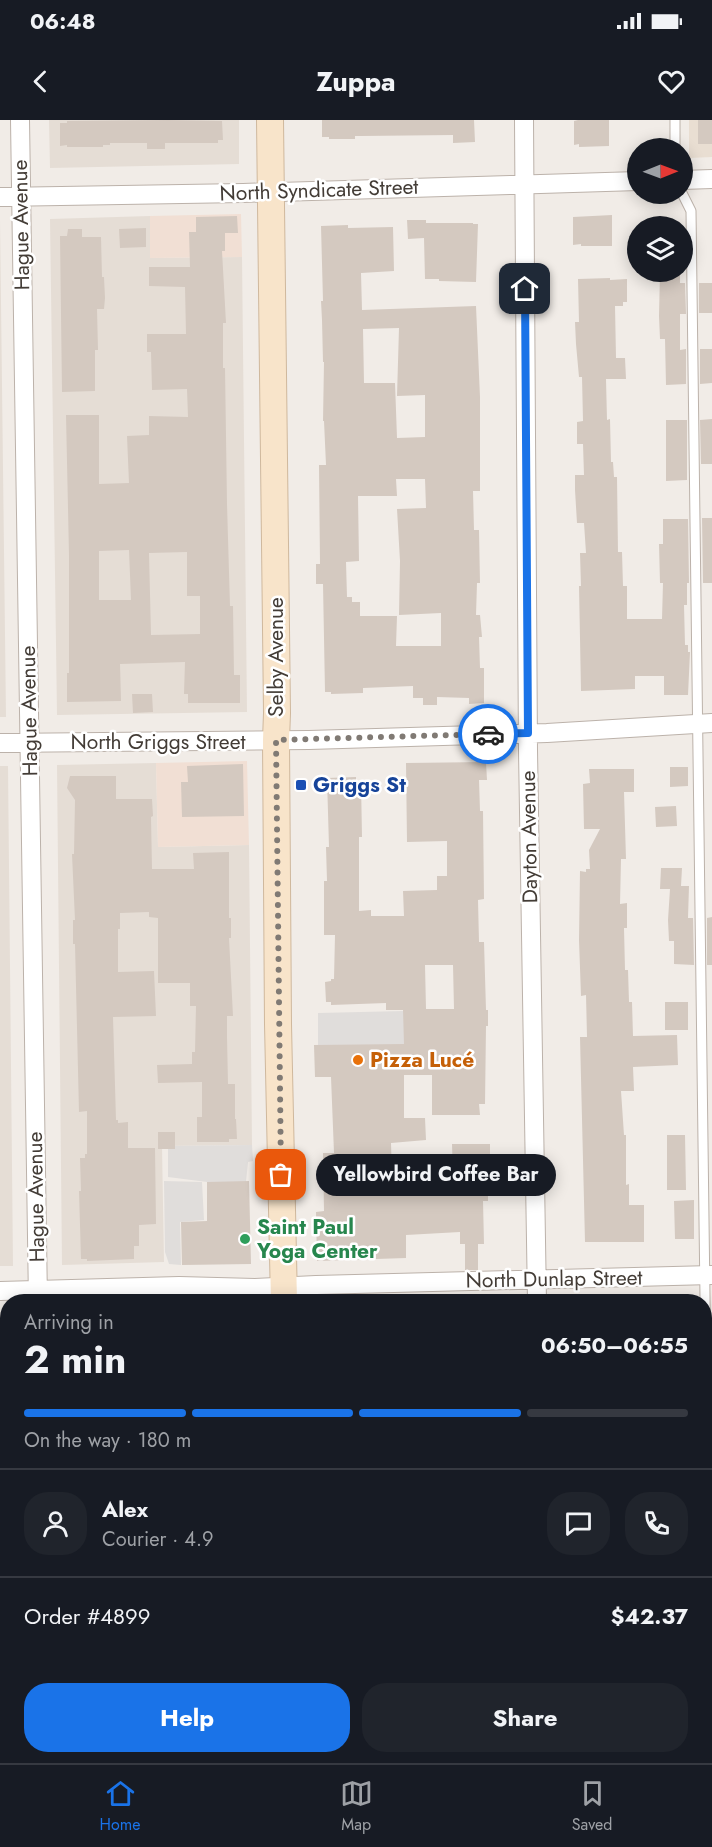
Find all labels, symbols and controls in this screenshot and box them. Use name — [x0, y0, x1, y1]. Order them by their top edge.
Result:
text: 06:48 — [30, 5, 96, 37]
text: Zuppa — [316, 62, 396, 101]
icon: back — [24, 65, 57, 98]
icon: heart — [655, 65, 688, 98]
north arrow — [627, 138, 693, 204]
map controls — [627, 138, 693, 282]
street label: Hague Avenue — [5, 159, 37, 291]
street label: North Syndicate Street — [219, 172, 419, 208]
button: layers — [627, 216, 693, 282]
pin — [499, 263, 550, 314]
icon: home — [508, 272, 541, 305]
street label: Selby Avenue — [261, 597, 291, 717]
street label: Hague Avenue — [13, 645, 45, 777]
courier — [458, 704, 518, 764]
icon: car — [472, 718, 505, 751]
street label: North Griggs Street — [70, 727, 246, 757]
place label: Griggs St — [313, 770, 406, 800]
street label: Dayton Avenue — [513, 770, 545, 904]
marker: Griggs St — [294, 778, 308, 792]
place label: Pizza Lucé — [370, 1045, 474, 1075]
marker: Pizza Lucé — [351, 1053, 365, 1067]
street label: Hague Avenue — [20, 1131, 52, 1263]
pin — [255, 1149, 306, 1200]
callout: Yellowbird Coffee Bar — [317, 1154, 557, 1196]
icon: bag — [264, 1158, 297, 1191]
text: Yellowbird Coffee Bar — [333, 1160, 539, 1189]
place label: Saint Paul Yoga Center — [256, 1212, 378, 1266]
marker: Saint Paul Yoga Center — [238, 1232, 252, 1246]
street label: North Dunlap Street — [465, 1262, 643, 1296]
text: Arriving in — [24, 1308, 114, 1337]
text: 06:50–06:55 — [541, 1329, 688, 1361]
text: 2 min — [24, 1331, 126, 1388]
text: On the way · 180 m — [24, 1426, 191, 1455]
button: person — [24, 1492, 87, 1555]
button: chat — [547, 1492, 610, 1555]
button: phone — [625, 1492, 688, 1555]
text: Alex — [102, 1493, 148, 1525]
text: Courier · 4.9 — [102, 1525, 214, 1554]
text: Order #4899 — [24, 1600, 150, 1632]
text: $42.37 — [611, 1600, 688, 1632]
button: Help — [24, 1683, 350, 1752]
button: Share — [362, 1683, 688, 1752]
tab: Home — [100, 1777, 140, 1836]
tab: Map — [340, 1777, 373, 1836]
tab: Saved — [572, 1777, 612, 1836]

